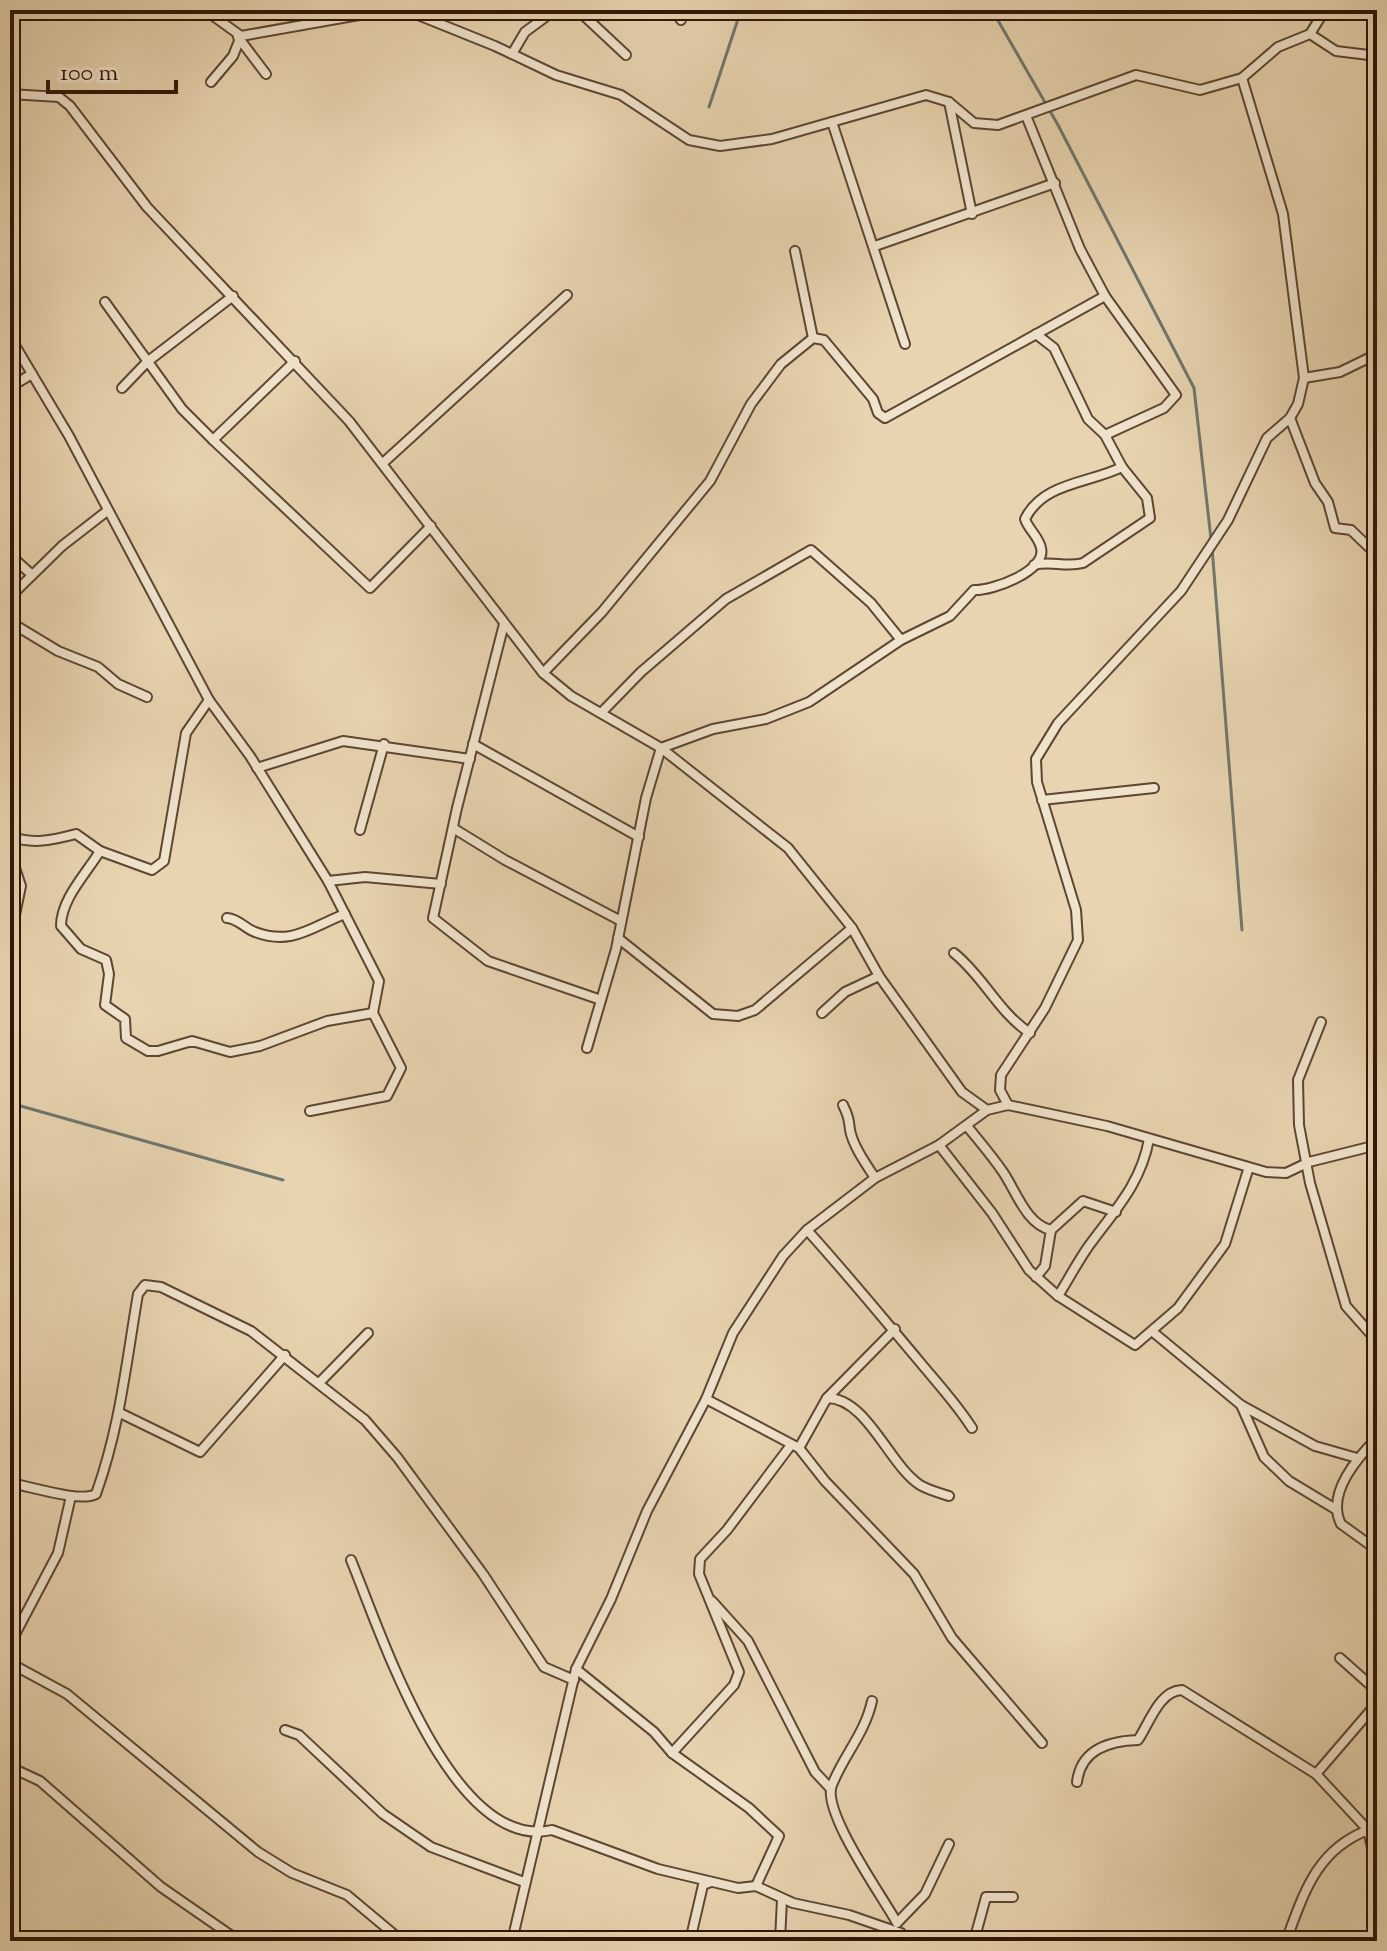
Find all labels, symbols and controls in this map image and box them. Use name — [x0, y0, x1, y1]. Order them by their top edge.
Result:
scale bar — [48, 44, 176, 94]
text: 100 m — [60, 57, 118, 91]

